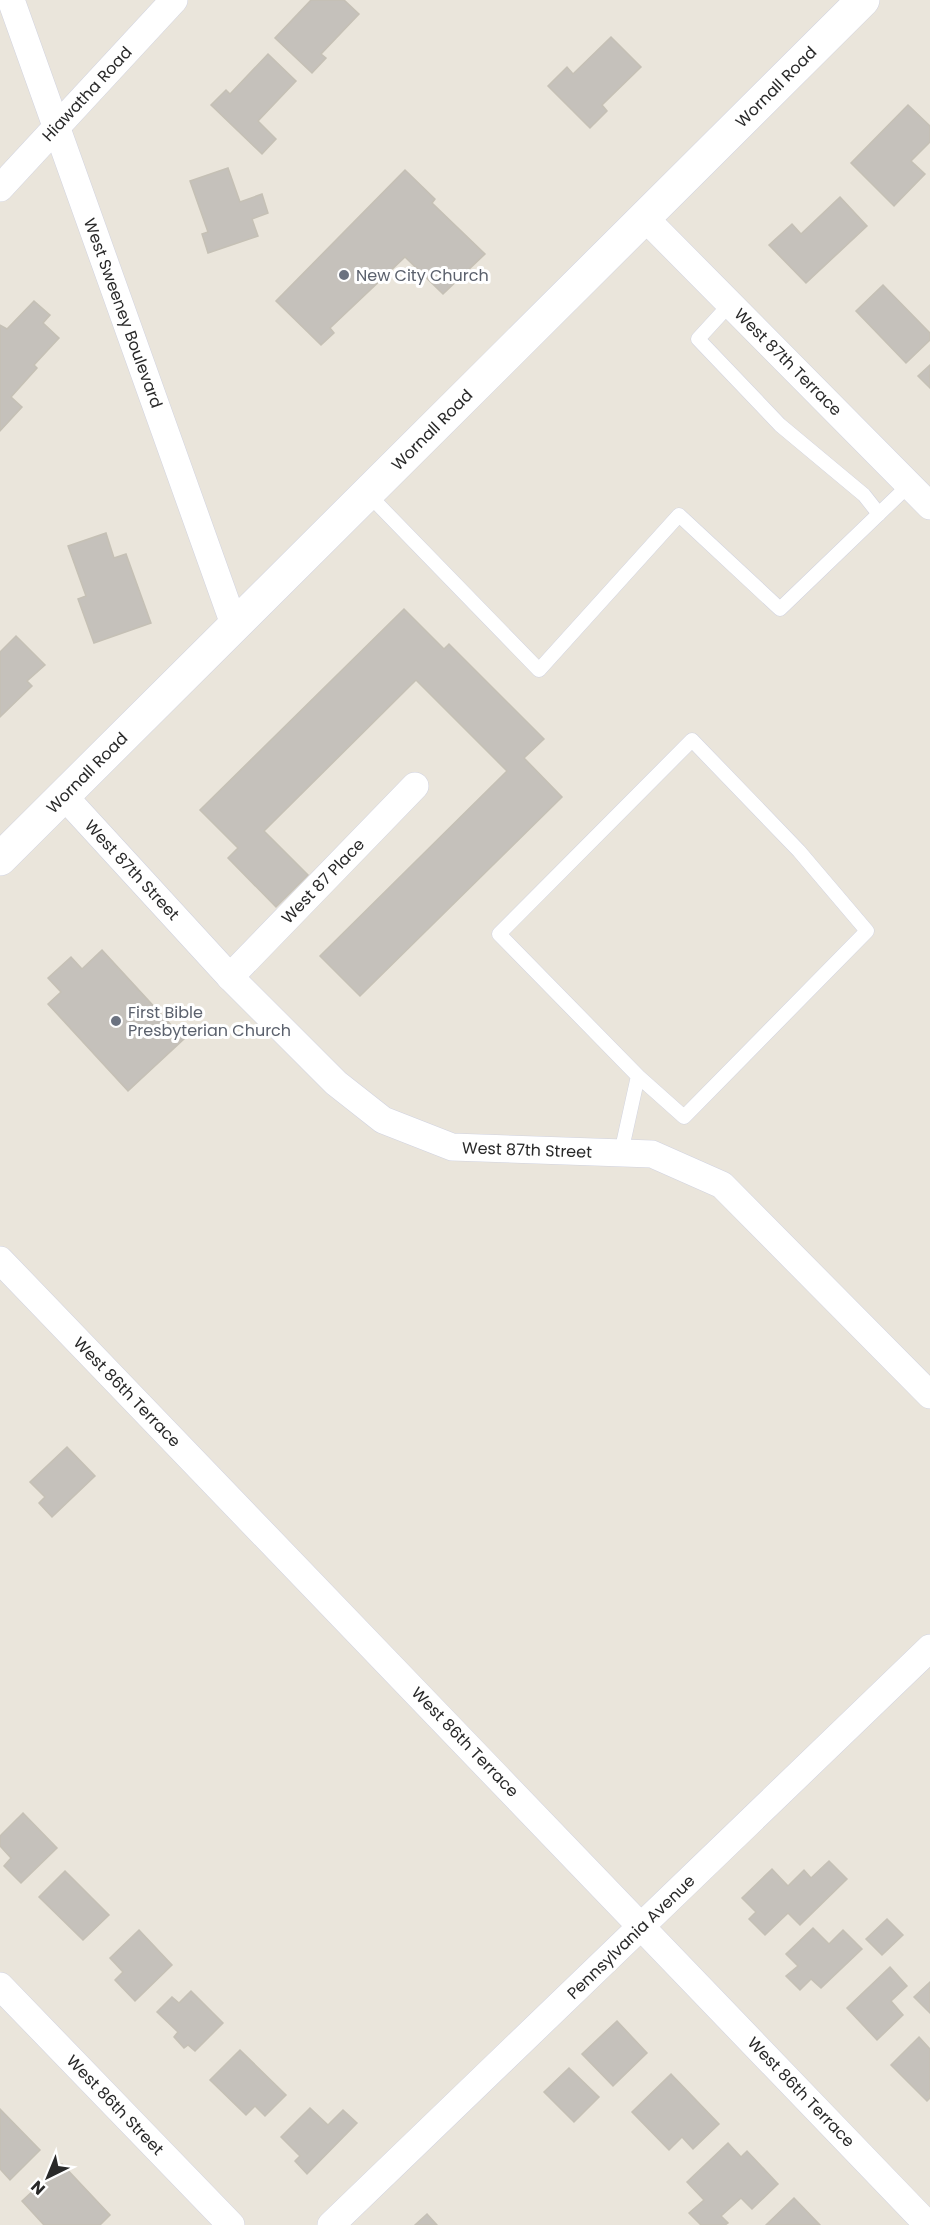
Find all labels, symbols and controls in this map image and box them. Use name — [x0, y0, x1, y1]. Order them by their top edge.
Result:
street label: Hiawatha Road — [37, 41, 137, 147]
street label: Wornall Road — [730, 41, 822, 133]
street label: West Sweeney Boulevard — [78, 215, 168, 411]
place label: New City Church — [356, 264, 489, 287]
marker: New City Church — [337, 268, 351, 282]
street label: West 87th Terrace — [729, 303, 847, 421]
street label: Wornall Road — [386, 384, 478, 476]
street label: Wornall Road — [41, 727, 133, 819]
street label: West 87th Street — [79, 815, 185, 926]
street label: West 87 Place — [276, 833, 370, 929]
place label: First Bible Presbyterian Church — [128, 1001, 291, 1042]
marker: First Bible Presbyterian Church — [109, 1014, 123, 1028]
street label: West 87th Street — [462, 1136, 593, 1164]
street label: West 86th Terrace — [68, 1332, 186, 1452]
street label: West 86th Terrace — [406, 1682, 524, 1802]
street label: Pennsylvania Avenue — [562, 1870, 700, 2004]
street label: West 86th Terrace — [742, 2032, 860, 2152]
street label: West 86th Street — [61, 2050, 169, 2160]
north arrow — [18, 2147, 78, 2207]
text: N — [26, 2175, 50, 2200]

